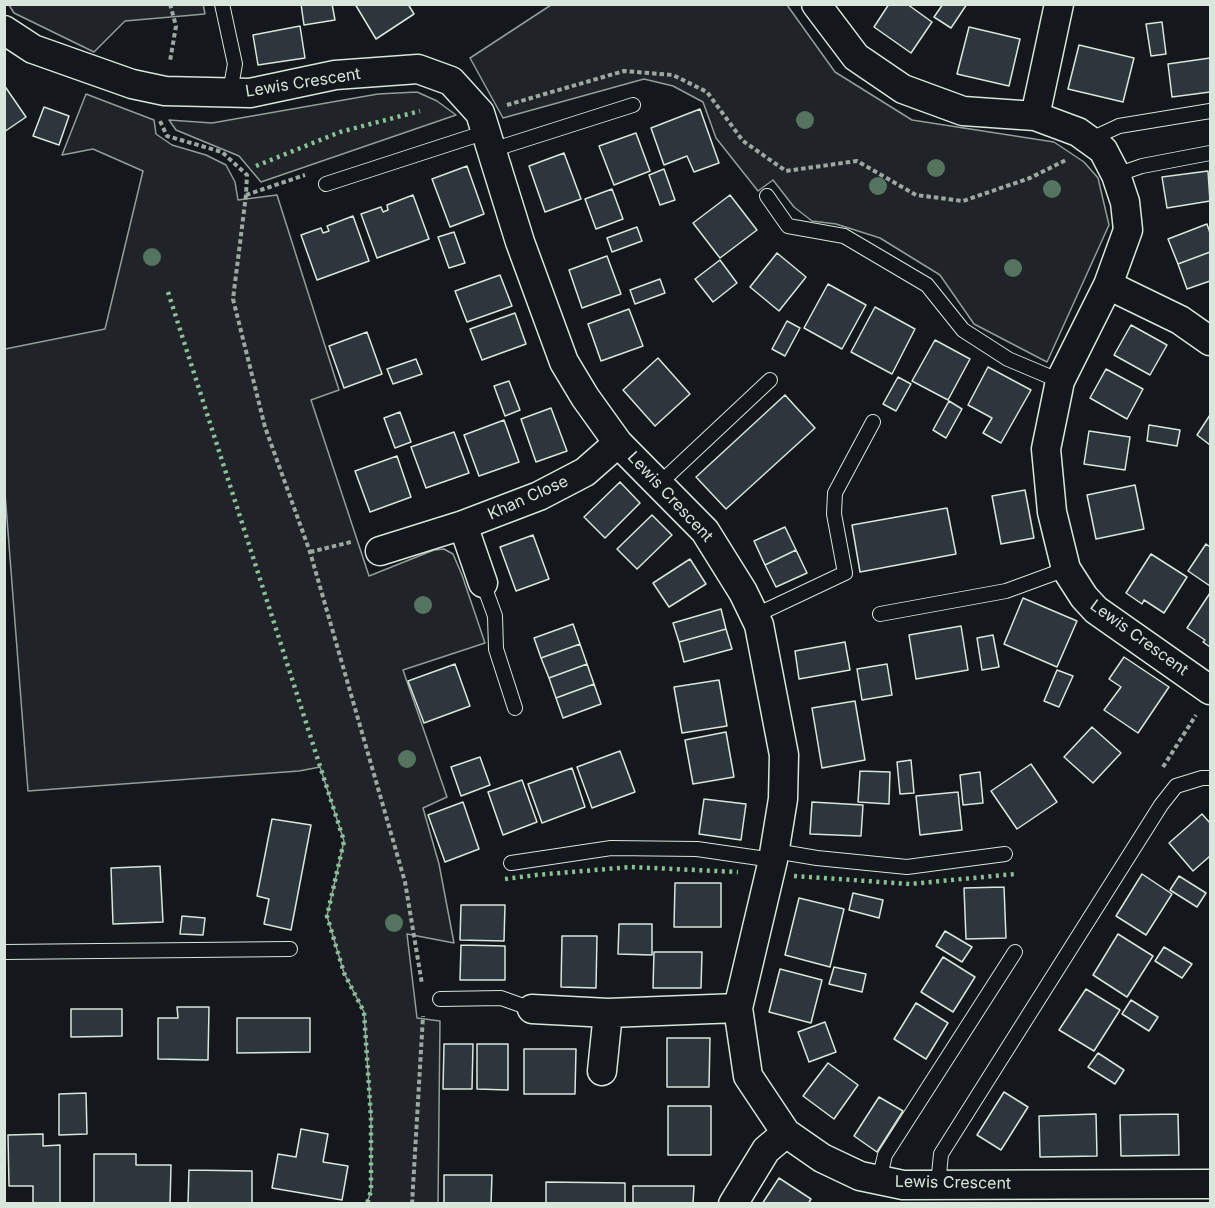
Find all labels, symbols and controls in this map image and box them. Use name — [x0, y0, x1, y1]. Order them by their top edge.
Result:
street label: Lewis Crescent — [244, 64, 362, 102]
street label: Lewis Crescent — [623, 448, 717, 546]
street label: Khan Close — [485, 472, 571, 524]
street label: Lewis Crescent — [1086, 596, 1192, 680]
street label: Lewis Crescent — [895, 1172, 1011, 1194]

